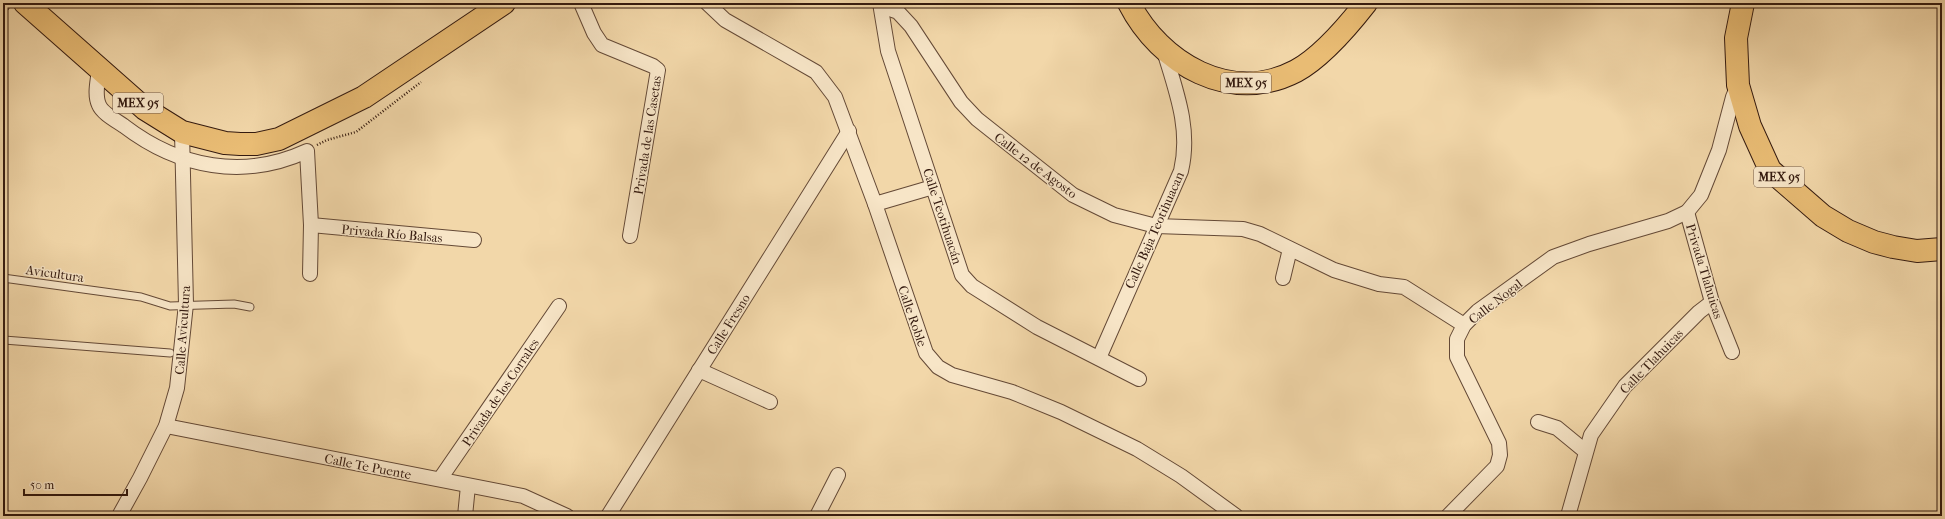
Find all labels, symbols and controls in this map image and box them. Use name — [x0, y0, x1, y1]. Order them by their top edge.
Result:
road number: MEX 95 — [1221, 73, 1271, 93]
street label: Privada de las Casetas — [631, 74, 664, 196]
road number: MEX 95 — [113, 93, 163, 113]
street label: Calle 12 de Agosto — [991, 129, 1080, 202]
street label: Calle Teotihuacán — [920, 166, 965, 266]
road number: MEX 95 — [1754, 167, 1804, 187]
street label: Calle Baja Teotihuacan — [1122, 169, 1187, 291]
street label: Privada Río Balsas — [341, 222, 443, 245]
street label: Privada Tlahuicas — [1683, 222, 1726, 321]
street label: Avicultura — [24, 262, 86, 285]
street label: Calle Nogal — [1466, 276, 1525, 327]
street label: Calle Avicultura — [172, 284, 193, 375]
street label: Calle Roble — [895, 284, 930, 349]
street label: Calle Fresno — [704, 291, 753, 357]
street label: Calle Tlahuicas — [1617, 326, 1686, 397]
street label: Privada de los Corrales — [459, 336, 542, 449]
street label: Calle Te Puente — [323, 451, 413, 482]
scale bar — [24, 471, 127, 497]
text: 50 m — [30, 478, 54, 492]

